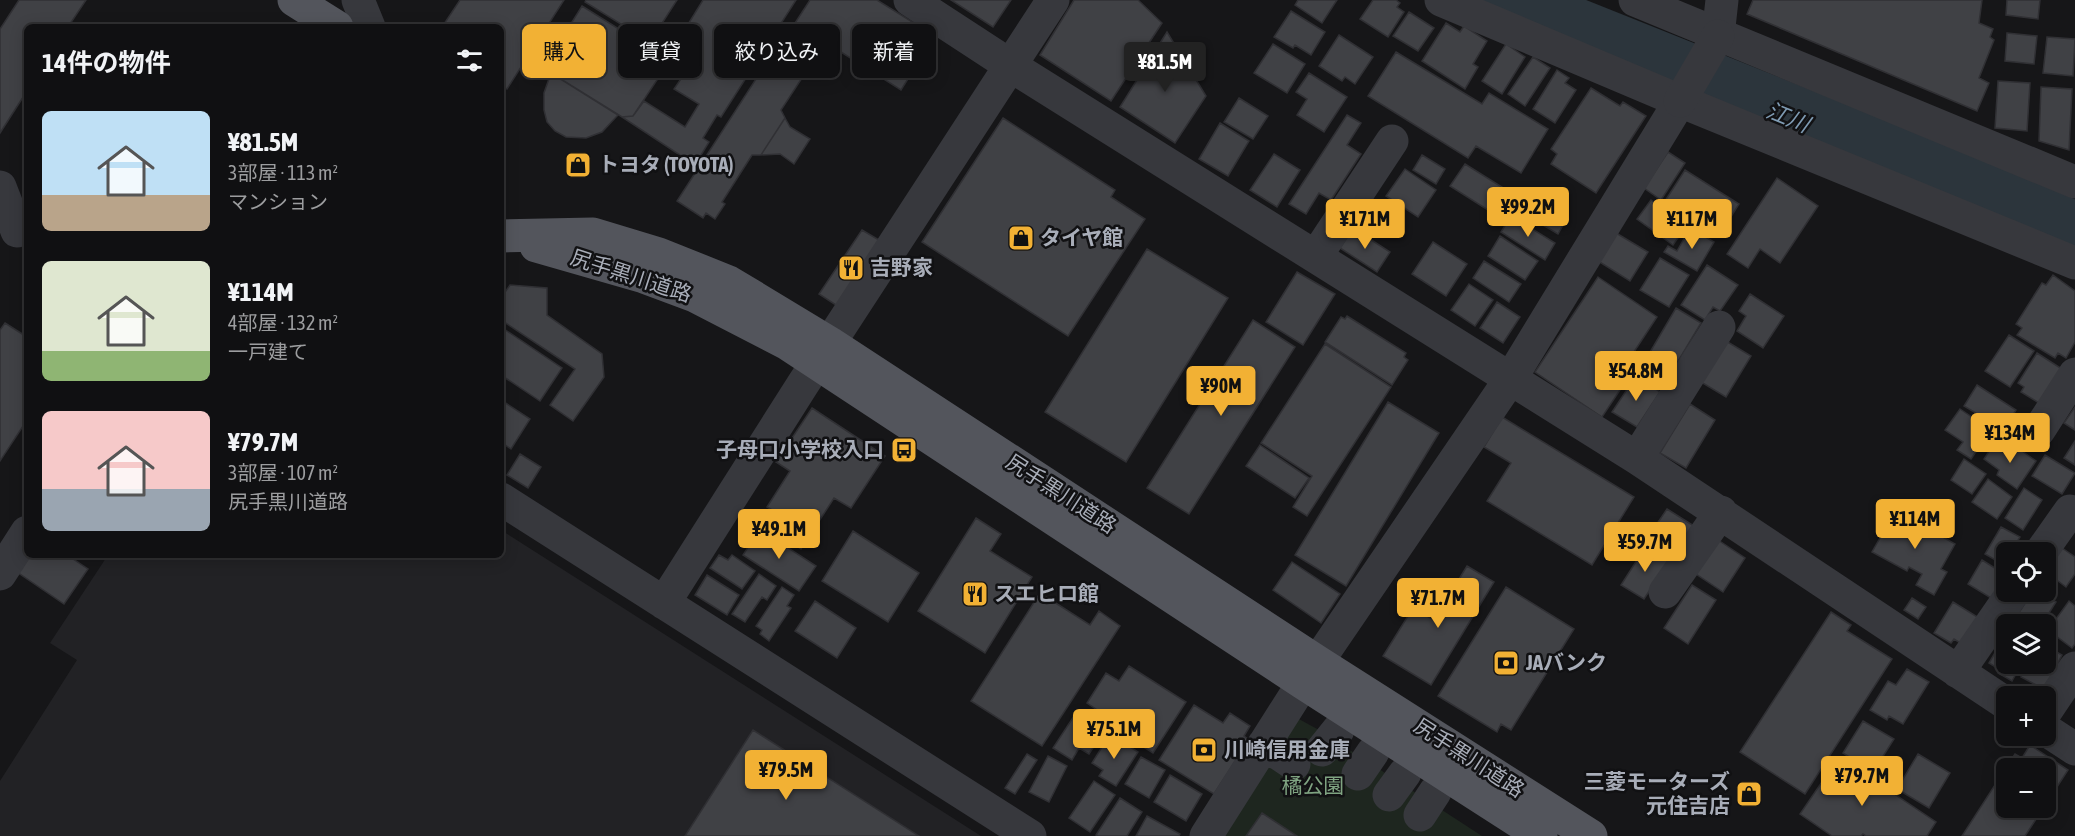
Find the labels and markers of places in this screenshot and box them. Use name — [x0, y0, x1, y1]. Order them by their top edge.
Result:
pin: ¥81.5M — [1116, 42, 1214, 93]
shop icon: トヨタ (TOYOTA) — [563, 150, 593, 180]
place label: トヨタ (TOYOTA) — [598, 152, 734, 176]
pin: ¥99.2M — [1479, 187, 1577, 238]
pin: ¥171M — [1323, 199, 1407, 250]
pin: ¥117M — [1650, 199, 1734, 250]
shop icon: タイヤ館 — [1006, 223, 1036, 253]
place label: タイヤ館 — [1040, 225, 1123, 249]
restaurant icon: 吉野家 — [836, 253, 866, 283]
place label: 吉野家 — [870, 255, 933, 279]
pin: ¥54.8M — [1587, 351, 1685, 402]
pin: ¥90M — [1185, 366, 1257, 417]
pin: ¥134M — [1968, 413, 2052, 464]
bus stop icon: 子母口小学校入口 — [889, 435, 919, 465]
place label: 子母口小学校入口 — [716, 437, 884, 461]
pin: ¥114M — [1873, 499, 1957, 550]
pin: ¥49.1M — [730, 509, 828, 560]
pin: ¥59.7M — [1596, 522, 1694, 573]
pin: ¥71.7M — [1389, 578, 1487, 629]
restaurant icon: スエヒロ館 — [960, 579, 990, 609]
place label: スエヒロ館 — [994, 581, 1099, 605]
bank icon: JAバンク — [1491, 648, 1521, 678]
place label: JAバンク — [1525, 650, 1607, 674]
pin: ¥75.1M — [1065, 709, 1163, 760]
bank icon: 川崎信用金庫 — [1189, 735, 1219, 765]
place label: 川崎信用金庫 — [1224, 737, 1350, 761]
pin: ¥79.5M — [737, 750, 835, 801]
pin: ¥79.7M — [1813, 756, 1911, 807]
place label: 三菱モーターズ 元住吉店 — [1584, 769, 1730, 817]
shop icon: 三菱モーターズ 元住吉店 — [1734, 779, 1764, 809]

